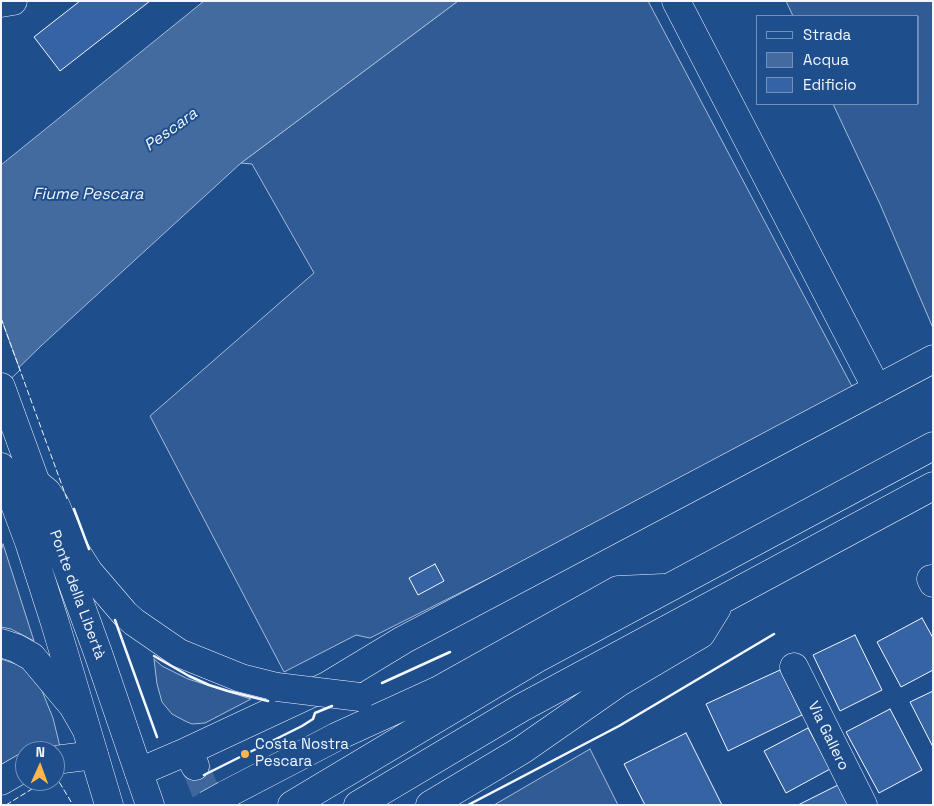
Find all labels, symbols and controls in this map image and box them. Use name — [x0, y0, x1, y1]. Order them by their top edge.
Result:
legend — [756, 15, 919, 105]
text: Strada — [803, 25, 851, 44]
text: Acqua — [803, 50, 849, 69]
text: Edificio — [803, 75, 857, 94]
water label: Pescara — [141, 104, 201, 156]
water label: Fiume Pescara — [33, 185, 143, 205]
street label: Ponte della Libertà — [45, 528, 109, 662]
street label: Via Gallero — [804, 698, 852, 774]
place label: Costa Nostra Pescara — [255, 736, 349, 771]
north arrow — [15, 741, 65, 791]
text: N — [35, 743, 45, 761]
marker: Costa Nostra Pescara — [239, 748, 251, 760]

